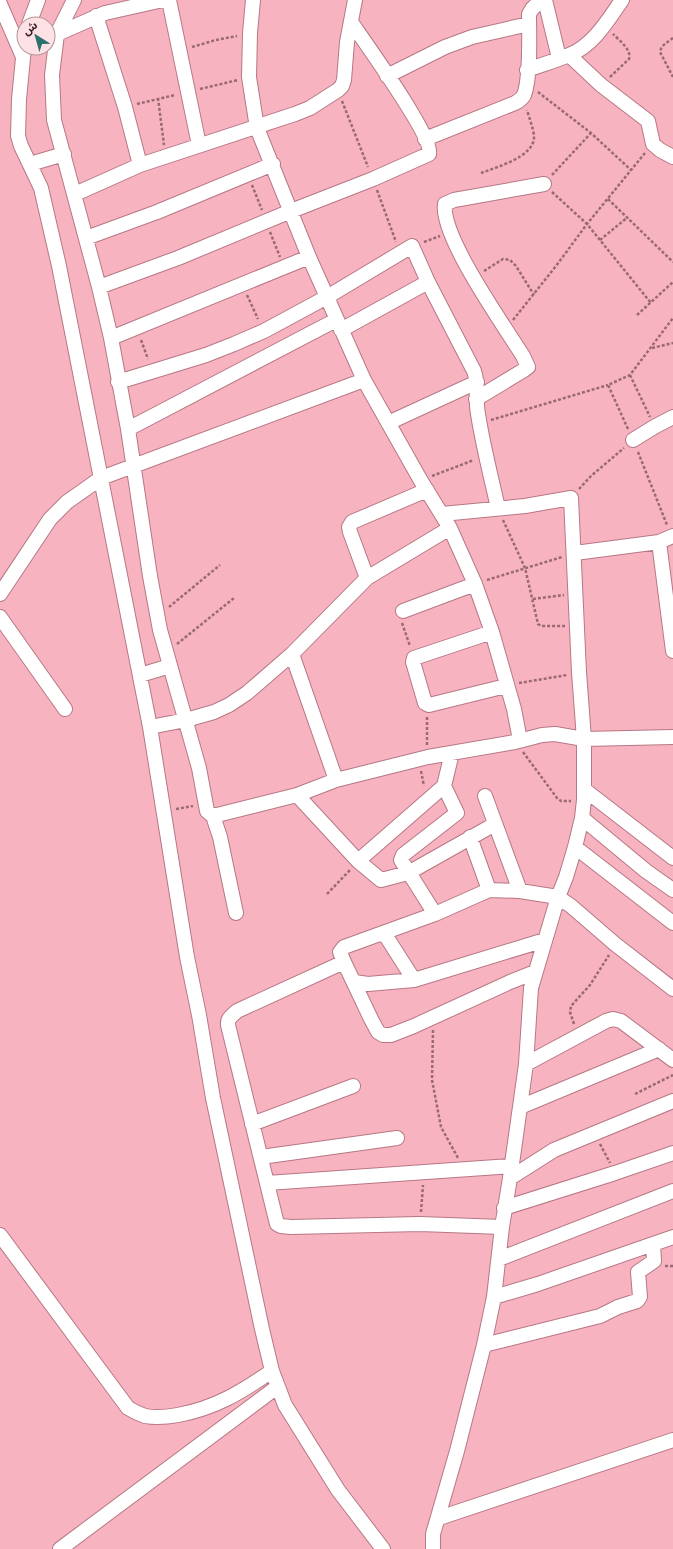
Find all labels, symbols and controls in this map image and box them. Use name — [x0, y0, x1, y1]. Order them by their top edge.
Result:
north arrow — [16, 16, 56, 56]
text: ش — [19, 17, 40, 38]

